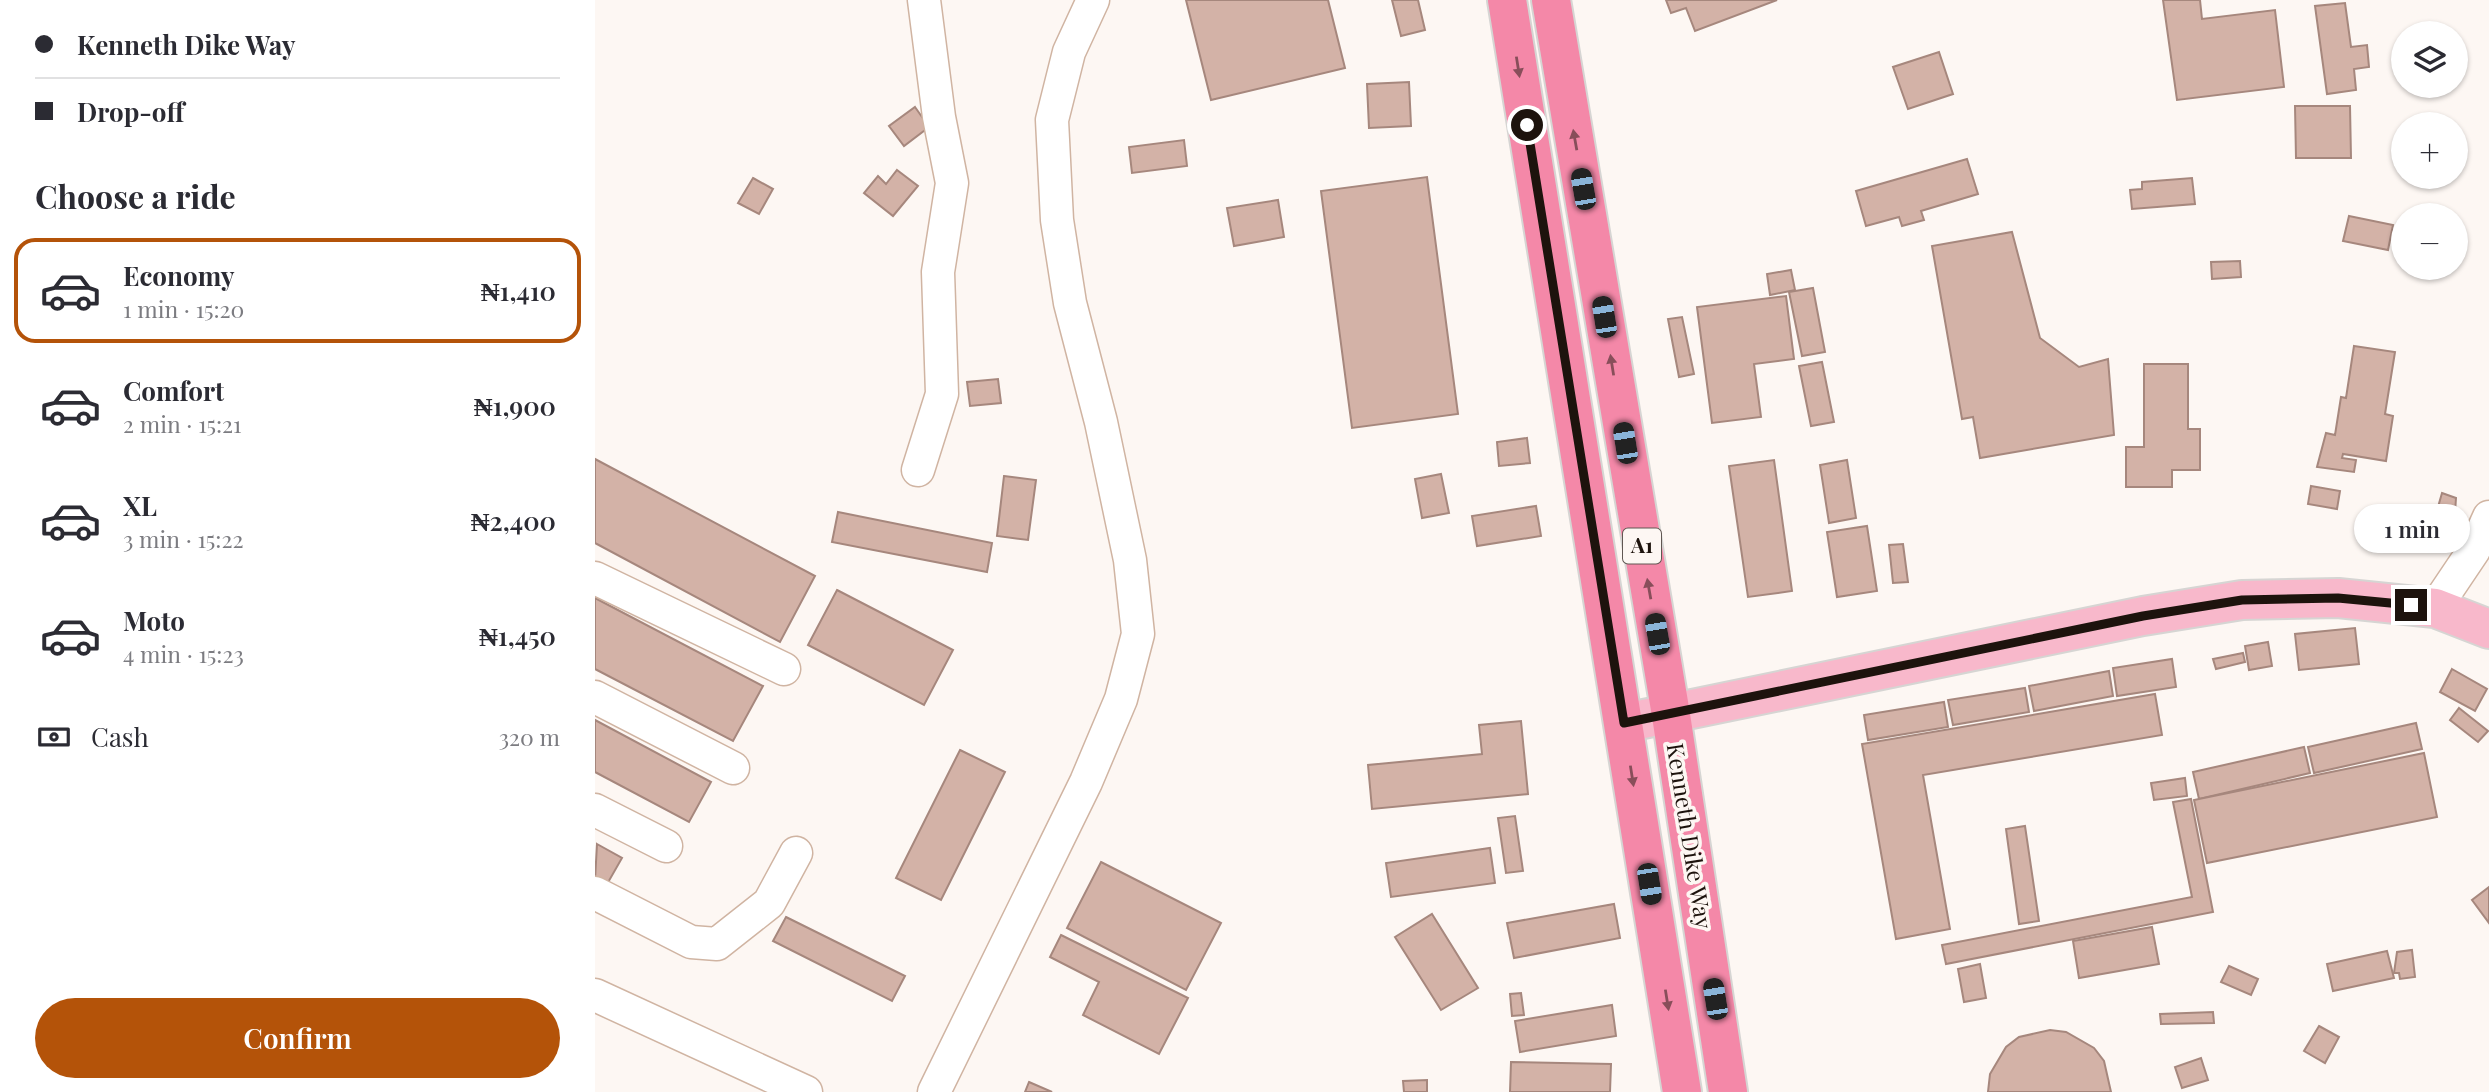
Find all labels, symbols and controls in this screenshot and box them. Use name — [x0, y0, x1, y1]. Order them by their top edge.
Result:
map controls — [2391, 21, 2468, 280]
button: layers — [2391, 21, 2468, 98]
text: Kenneth Dike Way — [77, 27, 295, 62]
one-way arrow — [1513, 56, 1524, 78]
text: Drop-off — [77, 94, 184, 129]
route start — [1511, 109, 1543, 141]
button: + — [2391, 112, 2468, 189]
one-way arrow — [1569, 129, 1580, 151]
car — [1570, 166, 1597, 212]
text: Choose a ride — [35, 174, 236, 217]
button: − — [2391, 203, 2468, 280]
text: Economy — [123, 258, 234, 293]
icon: car — [39, 259, 102, 322]
text: ₦1,410 — [481, 273, 556, 308]
text: 1 min · 15:20 — [123, 293, 244, 324]
car — [1591, 295, 1618, 339]
one-way arrow — [1606, 353, 1617, 375]
text: Comfort — [123, 373, 224, 408]
icon: car — [39, 374, 102, 437]
text: ₦1,900 — [474, 388, 556, 423]
text: 2 min · 15:21 — [123, 408, 242, 439]
car — [1612, 421, 1639, 465]
text: XL — [123, 488, 157, 523]
icon: car — [39, 489, 102, 552]
text: ₦2,400 — [471, 503, 556, 538]
callout: 1 min — [2353, 504, 2469, 552]
text: 1 min — [2384, 513, 2440, 544]
text: 3 min · 15:22 — [123, 523, 243, 554]
road number: A1 — [1623, 528, 1661, 564]
one-way arrow — [1643, 578, 1654, 600]
route end — [2395, 589, 2427, 621]
text: Moto — [123, 603, 185, 638]
icon: car — [39, 604, 102, 667]
car — [1644, 611, 1671, 657]
text: ₦1,450 — [479, 618, 556, 653]
text: 4 min · 15:23 — [123, 638, 244, 669]
icon: cash — [35, 718, 73, 756]
text: Cash — [91, 719, 149, 754]
text: 320 m — [499, 721, 560, 752]
street label: Kenneth Dike Way — [1660, 741, 1721, 931]
one-way arrow — [1627, 765, 1638, 787]
car — [1636, 862, 1663, 906]
car — [1702, 977, 1729, 1021]
one-way arrow — [1662, 990, 1673, 1012]
button: Confirm — [35, 998, 560, 1078]

